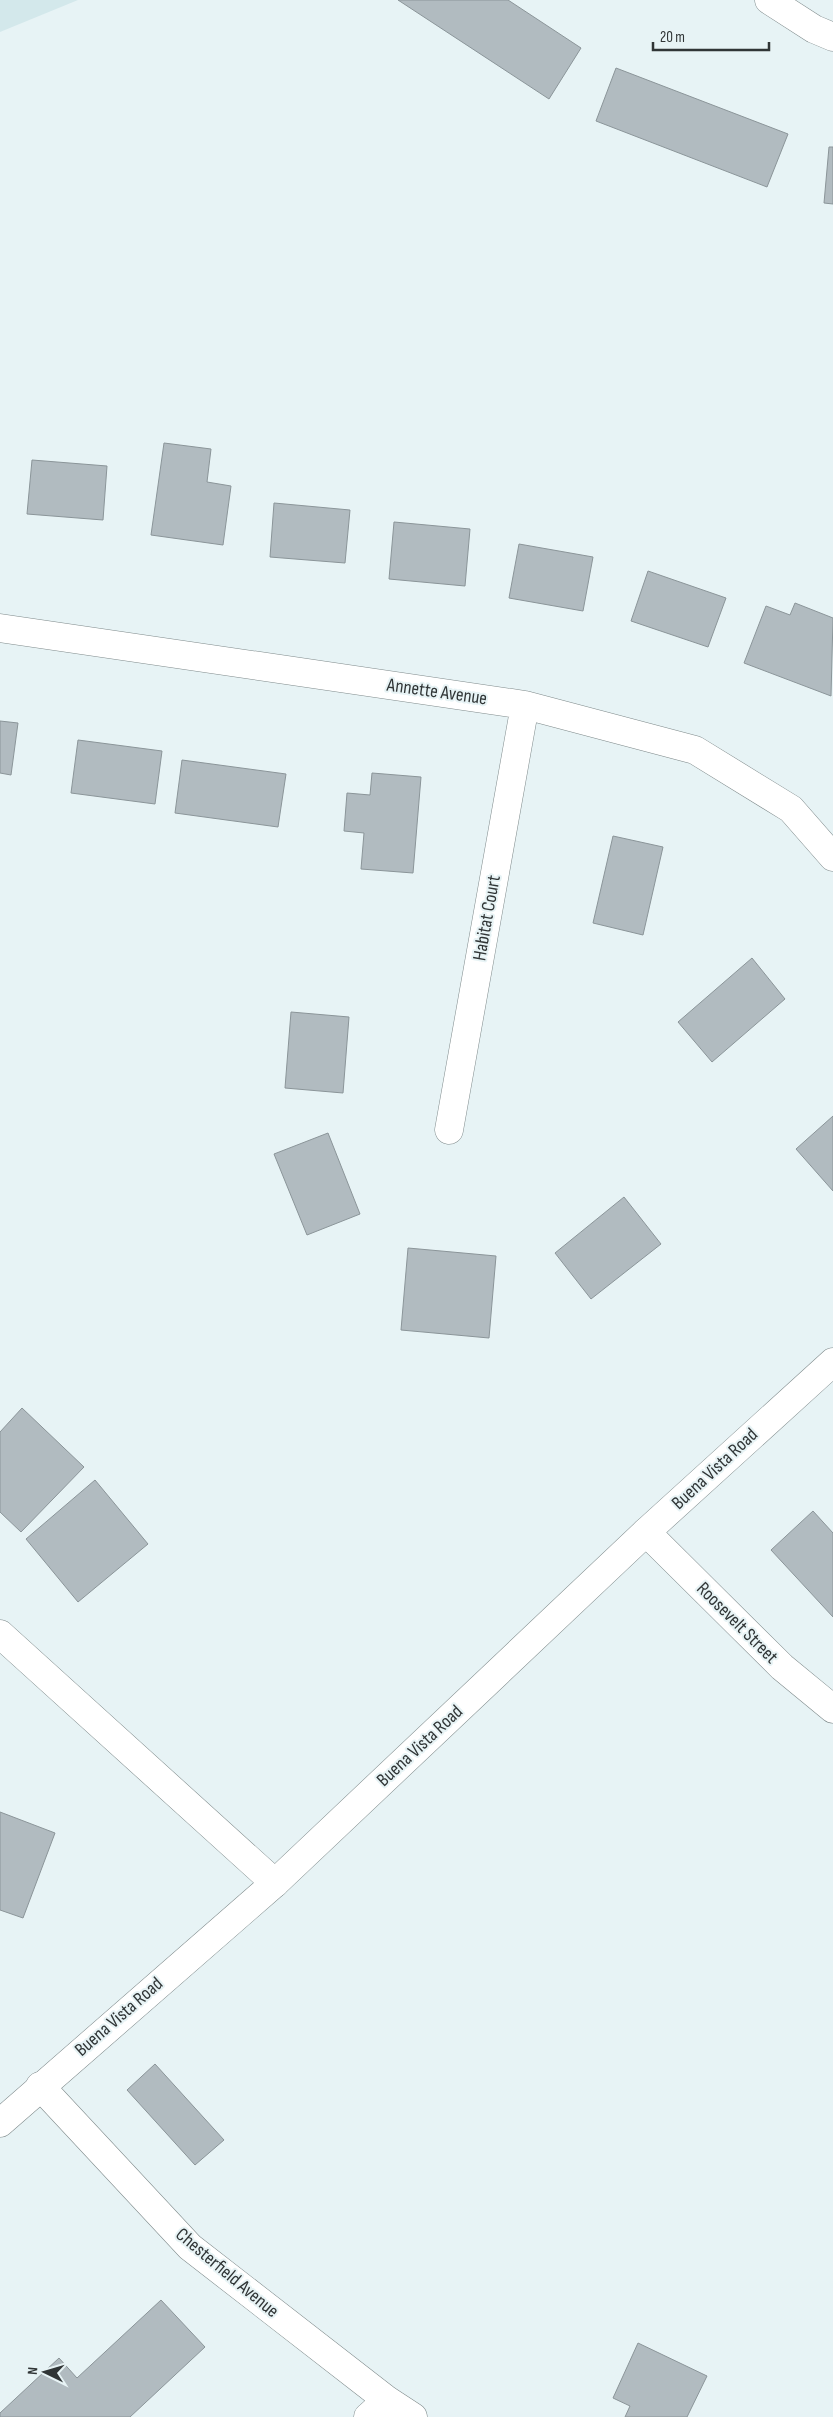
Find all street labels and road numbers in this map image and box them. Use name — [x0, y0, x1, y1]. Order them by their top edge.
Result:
street label: Annette Avenue — [384, 673, 489, 710]
street label: Habitat Court — [468, 873, 506, 963]
street label: Buena Vista Road — [667, 1423, 763, 1515]
street label: Roosevelt Street — [691, 1577, 783, 1669]
street label: Buena Vista Road — [372, 1700, 468, 1792]
street label: Buena Vista Road — [70, 1973, 168, 2061]
street label: Chesterfield Avenue — [171, 2223, 283, 2323]

